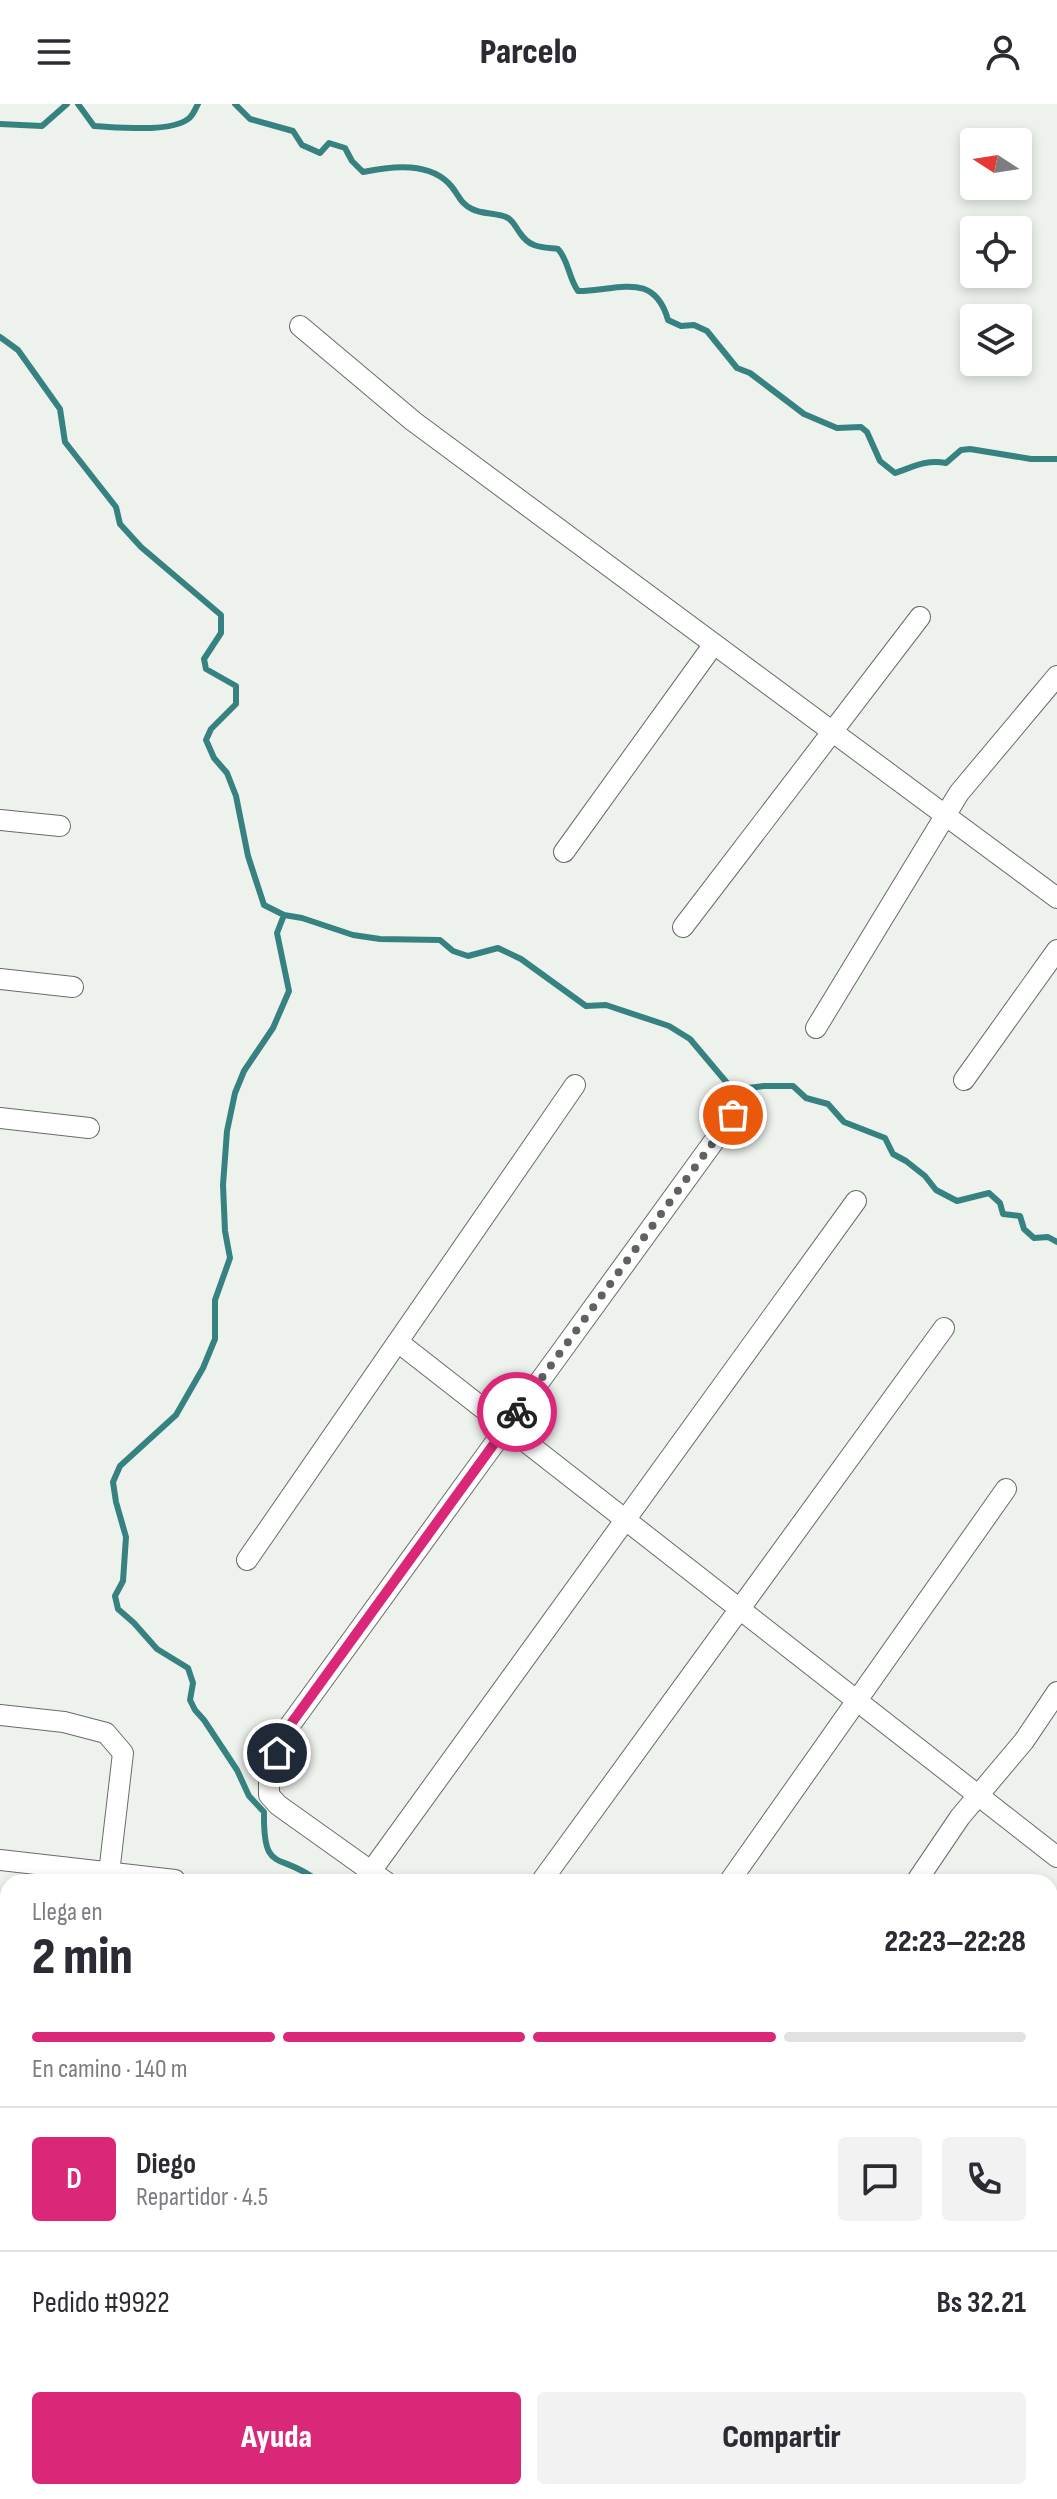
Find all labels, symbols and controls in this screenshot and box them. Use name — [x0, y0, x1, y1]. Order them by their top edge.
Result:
icon: menu — [32, 30, 76, 74]
icon: person — [981, 30, 1025, 74]
text: Parcelo — [480, 31, 577, 74]
north arrow — [960, 128, 1032, 200]
map controls — [960, 128, 1032, 376]
button: locate — [960, 216, 1032, 288]
button: layers — [960, 304, 1032, 376]
pin — [699, 1081, 767, 1149]
icon: bag — [711, 1093, 755, 1137]
courier — [477, 1372, 557, 1452]
icon: bike — [495, 1390, 539, 1434]
pin — [243, 1719, 311, 1787]
icon: home — [255, 1731, 299, 1775]
text: Llega en — [32, 1897, 103, 1928]
text: 22:23–22:28 — [885, 1924, 1026, 1960]
text: 2 min — [32, 1926, 133, 1989]
text: En camino · 140 m — [32, 2054, 187, 2085]
button: chat — [838, 2137, 922, 2221]
button: phone — [942, 2137, 1026, 2221]
text: Diego — [136, 2146, 196, 2182]
text: D — [66, 2161, 82, 2197]
text: Repartidor · 4.5 — [136, 2182, 268, 2213]
text: Pedido #9922 — [32, 2285, 170, 2321]
text: Bs 32.21 — [937, 2285, 1026, 2321]
button: Ayuda — [32, 2392, 521, 2484]
button: Compartir — [537, 2392, 1026, 2484]

